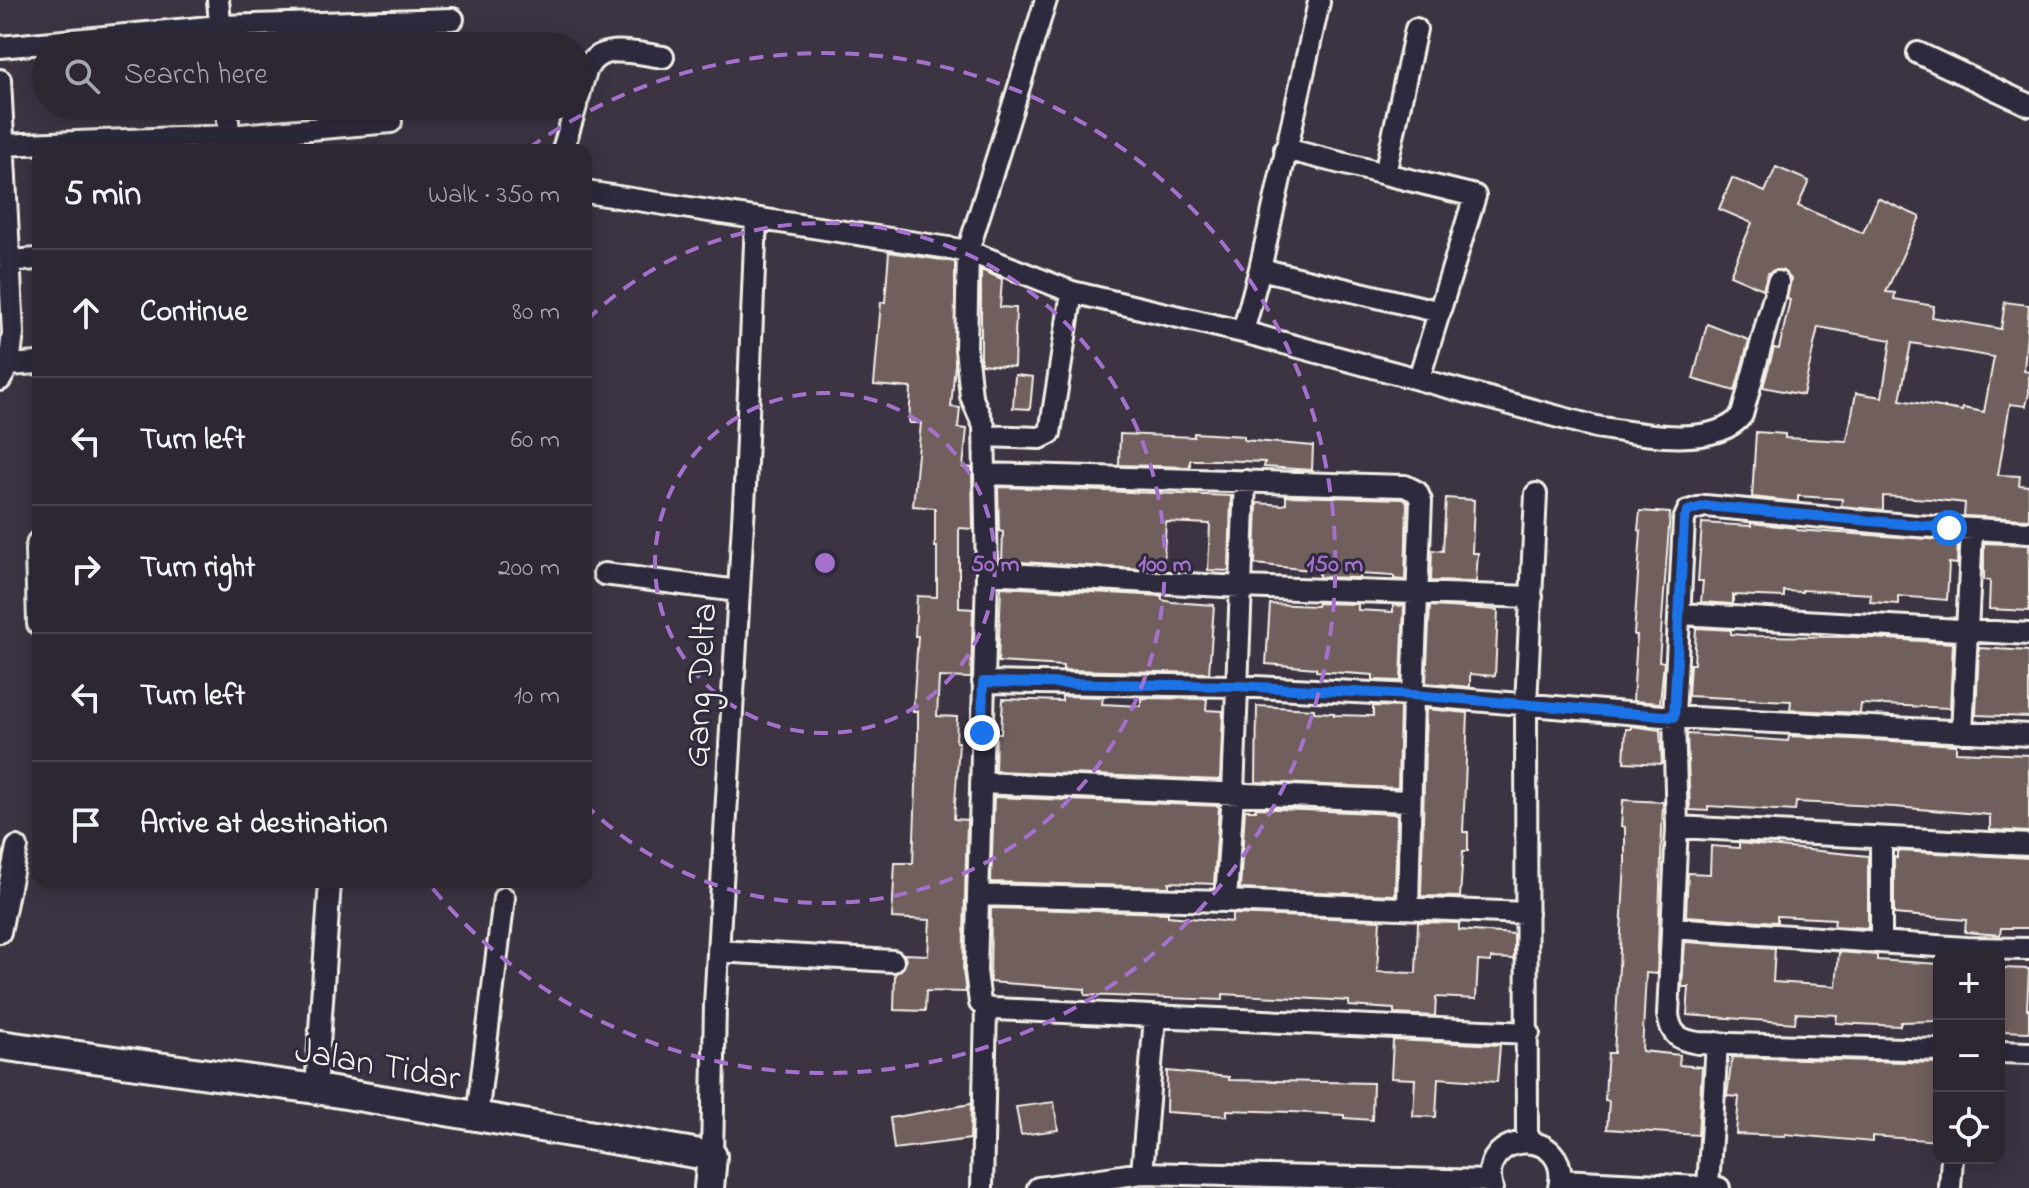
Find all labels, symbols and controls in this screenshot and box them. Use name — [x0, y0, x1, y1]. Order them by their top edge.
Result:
search box — [32, 32, 592, 120]
icon: search — [60, 54, 104, 98]
text: Search here — [124, 54, 268, 98]
text: 5 min — [64, 171, 141, 221]
text: Walk · 350 m — [428, 177, 560, 215]
icon: ahead — [64, 291, 108, 335]
text: Continue — [140, 291, 248, 335]
text: 80 m — [512, 294, 560, 332]
icon: left — [64, 419, 108, 463]
text: Turn left — [140, 419, 245, 463]
text: 60 m — [511, 422, 560, 460]
route start — [1931, 510, 1967, 546]
icon: right — [64, 547, 108, 591]
text: Turn right — [140, 547, 255, 591]
text: 50 m — [971, 548, 1020, 583]
text: 100 m — [1139, 548, 1192, 583]
text: 150 m — [1307, 548, 1364, 583]
centre of rings — [811, 549, 839, 577]
text: 200 m — [498, 550, 560, 588]
street label: Gang Delta — [672, 601, 733, 769]
icon: left — [64, 675, 108, 719]
text: Turn left — [140, 675, 245, 719]
text: 10 m — [514, 678, 560, 716]
route end — [964, 715, 1000, 751]
icon: arrive — [64, 803, 108, 847]
text: Arrive at destination — [140, 803, 388, 847]
map controls — [1933, 948, 2005, 1164]
button: + — [1933, 948, 2005, 1020]
button: − — [1933, 1020, 2005, 1092]
street label: Jalan Tidar — [290, 1026, 465, 1107]
button: locate — [1933, 1092, 2005, 1164]

